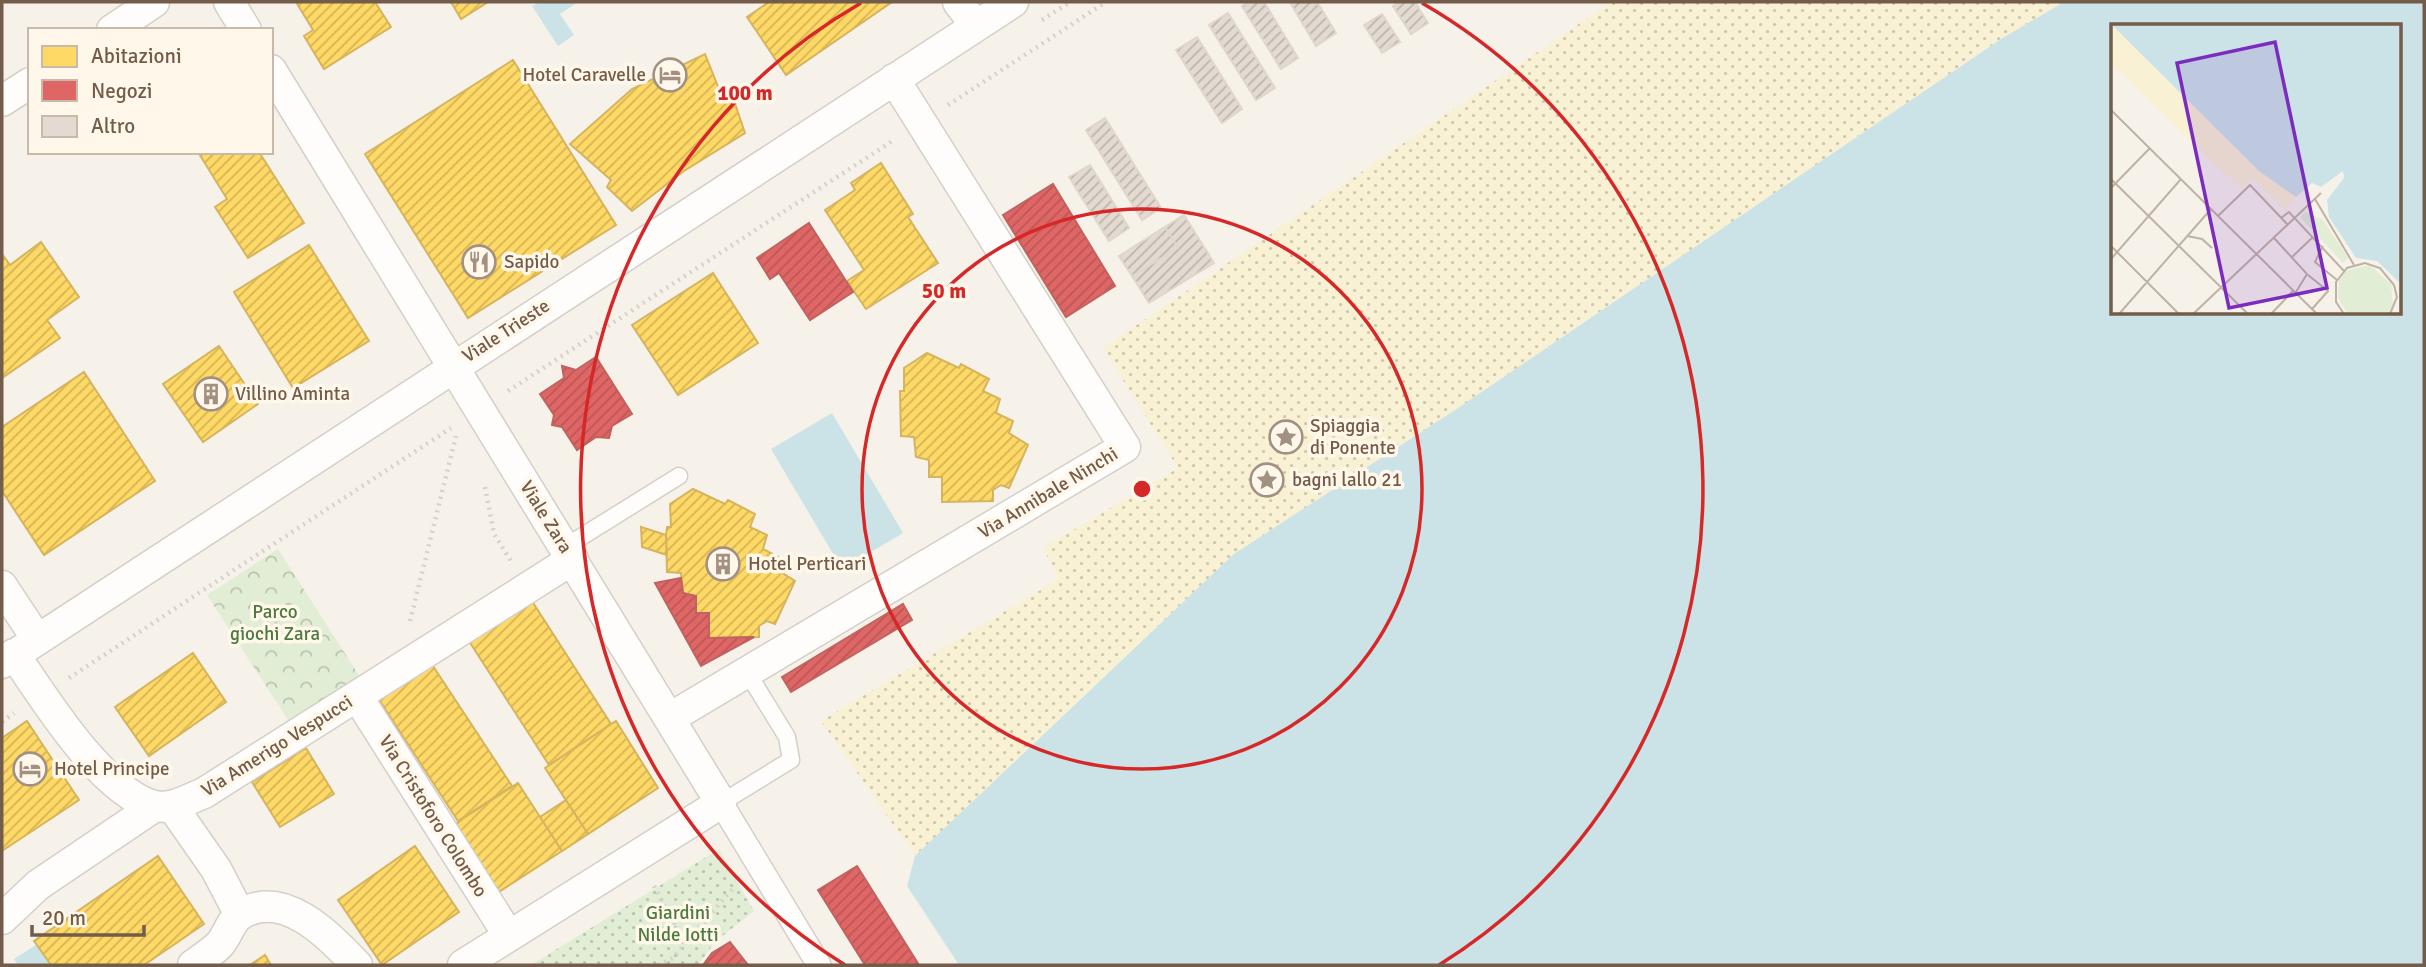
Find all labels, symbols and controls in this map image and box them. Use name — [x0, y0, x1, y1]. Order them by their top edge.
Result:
inset map — [2111, 24, 2402, 315]
legend — [28, 28, 273, 154]
text: Abitazioni — [91, 43, 182, 69]
hotel icon: Hotel Caravelle — [651, 56, 689, 94]
place label: Hotel Caravelle — [522, 63, 646, 87]
text: Negozi — [91, 78, 153, 104]
text: 100 m — [717, 80, 773, 106]
text: Altro — [91, 113, 135, 139]
restaurant icon: Sapido — [460, 243, 498, 281]
place label: Sapido — [504, 250, 559, 274]
text: 50 m — [922, 278, 966, 304]
street label: Viale Trieste — [458, 294, 554, 368]
building icon: Villino Aminta — [192, 375, 230, 413]
place label: Villino Aminta — [235, 382, 350, 406]
place label: Spiaggia di Ponente — [1310, 414, 1396, 460]
place icon: Spiaggia di Ponente — [1267, 418, 1305, 456]
street label: Via Annibale Ninchi — [974, 442, 1122, 544]
place icon: bagni lallo 21 — [1248, 461, 1286, 499]
place label: bagni lallo 21 — [1292, 468, 1402, 492]
street label: Viale Zara — [514, 476, 578, 558]
centre of rings — [1130, 477, 1154, 501]
building icon: Hotel Perticari — [704, 545, 742, 583]
place label: Hotel Perticari — [748, 552, 866, 576]
park label: Parco giochi Zara — [230, 600, 320, 646]
street label: Via Amerigo Vespucci — [197, 690, 357, 802]
street label: Via Cristoforo Colombo — [373, 730, 493, 902]
hotel icon: Hotel Principe — [11, 750, 49, 788]
place label: Hotel Principe — [54, 757, 169, 781]
scale bar — [32, 894, 144, 938]
park label: Giardini Nilde Iotti — [637, 901, 719, 947]
text: 20 m — [42, 905, 86, 931]

